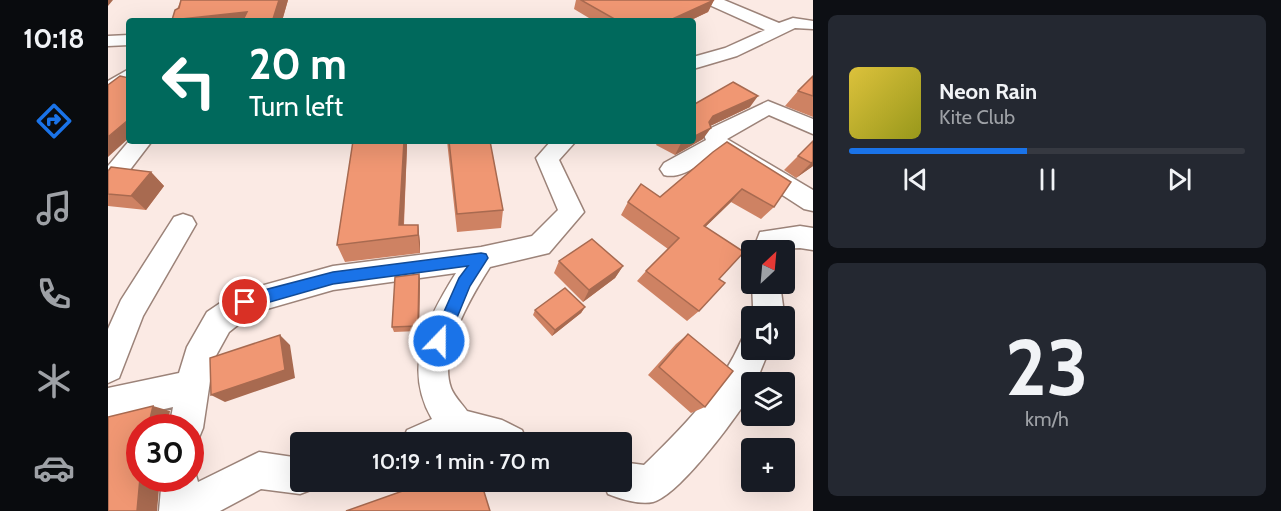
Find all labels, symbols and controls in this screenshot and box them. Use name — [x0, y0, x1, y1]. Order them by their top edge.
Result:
text: 10:18 — [23, 22, 85, 55]
text: 20 m — [249, 38, 347, 90]
icon: left — [150, 42, 228, 120]
text: Neon Rain — [939, 78, 1037, 105]
text: Turn left — [249, 90, 343, 123]
icon: directions — [33, 100, 75, 142]
text: Kite Club — [939, 105, 1015, 129]
icon: previous — [899, 163, 932, 196]
icon: pause — [1031, 163, 1064, 196]
icon: next — [1163, 163, 1196, 196]
icon: music — [33, 187, 75, 229]
north arrow — [741, 240, 795, 294]
map controls — [741, 240, 795, 492]
icon: phone — [33, 273, 75, 315]
pin — [219, 276, 270, 327]
icon: arrive — [228, 285, 261, 318]
button: sound — [741, 306, 795, 360]
position arrow — [407, 309, 471, 373]
text: 23 — [1005, 320, 1089, 415]
icon: climate — [33, 360, 75, 402]
button: layers — [741, 372, 795, 426]
text: km/h — [1025, 407, 1069, 431]
speed limit sign: 30 — [126, 414, 204, 492]
button: + — [741, 438, 795, 492]
icon: car — [33, 447, 75, 489]
text: 10:19 · 1 min · 70 m — [372, 448, 550, 475]

